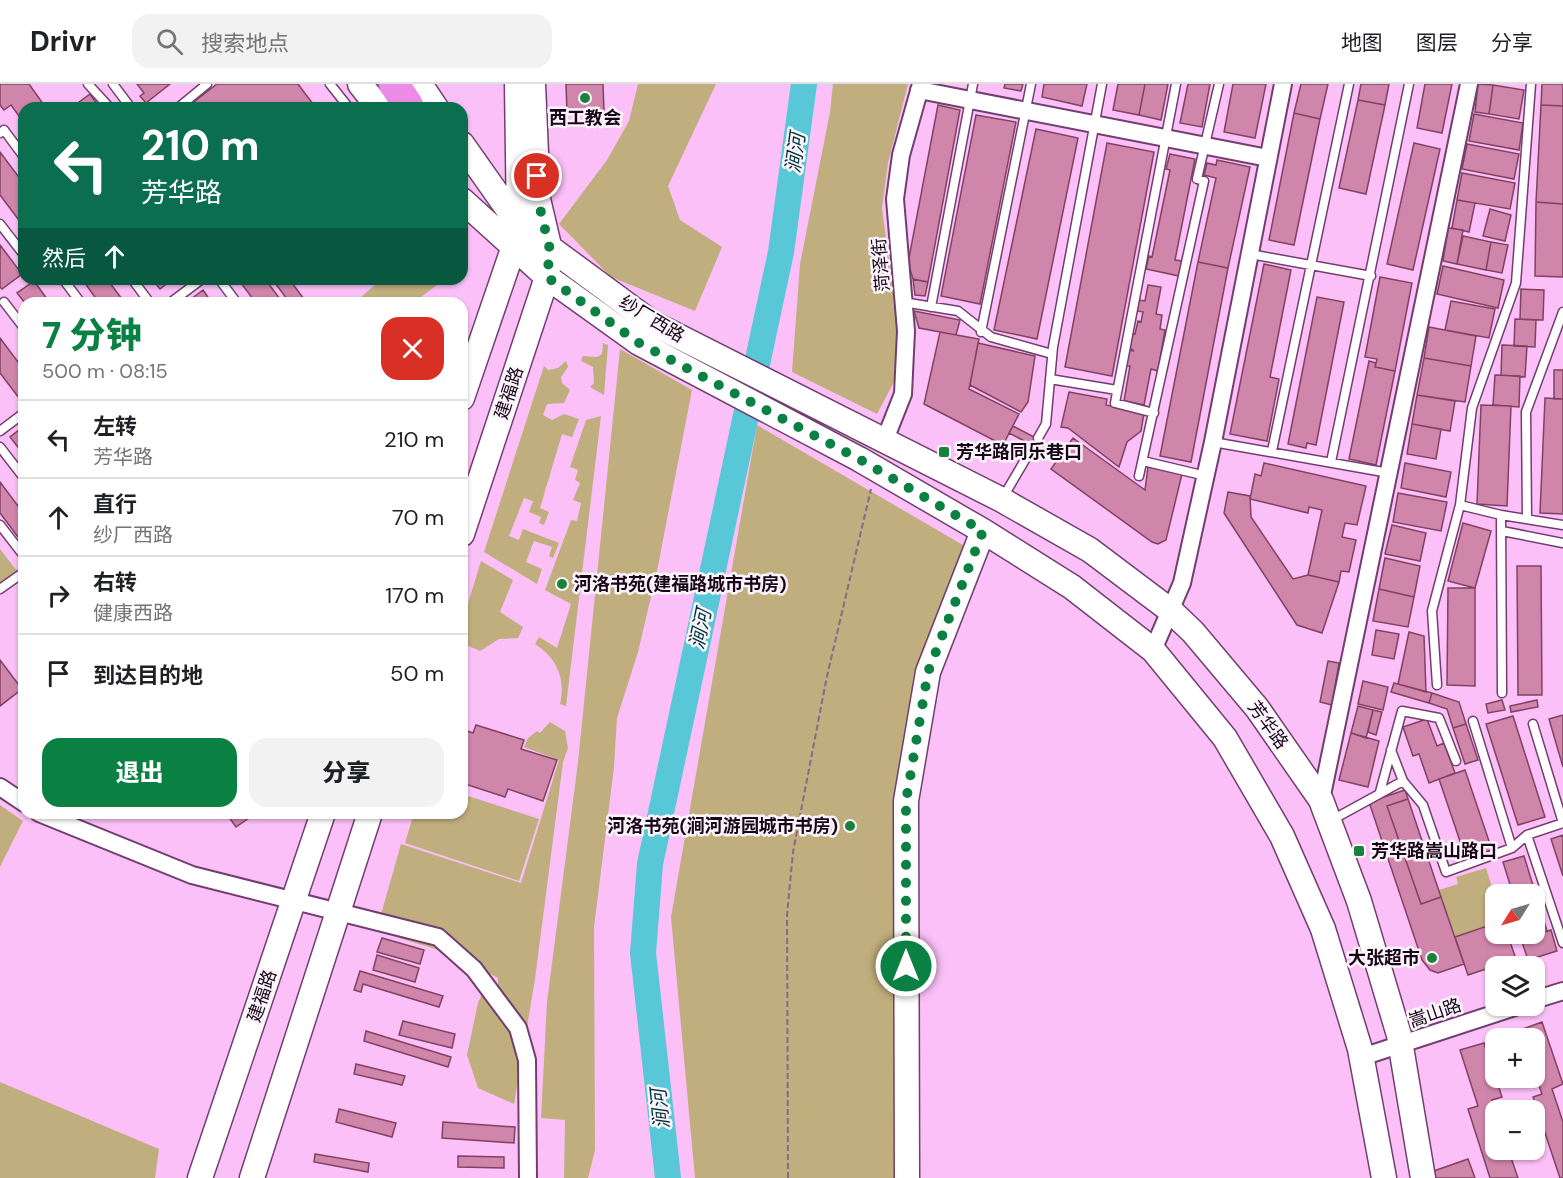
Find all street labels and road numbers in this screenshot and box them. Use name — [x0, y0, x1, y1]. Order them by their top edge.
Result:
street label: 菏泽街 — [867, 237, 895, 293]
street label: 纱厂西路 — [615, 290, 689, 348]
street label: 建福路 — [489, 364, 529, 422]
street label: 芳华路 — [1242, 696, 1294, 754]
street label: 建福路 — [242, 967, 282, 1025]
street label: 嵩山路 — [1406, 993, 1464, 1033]

